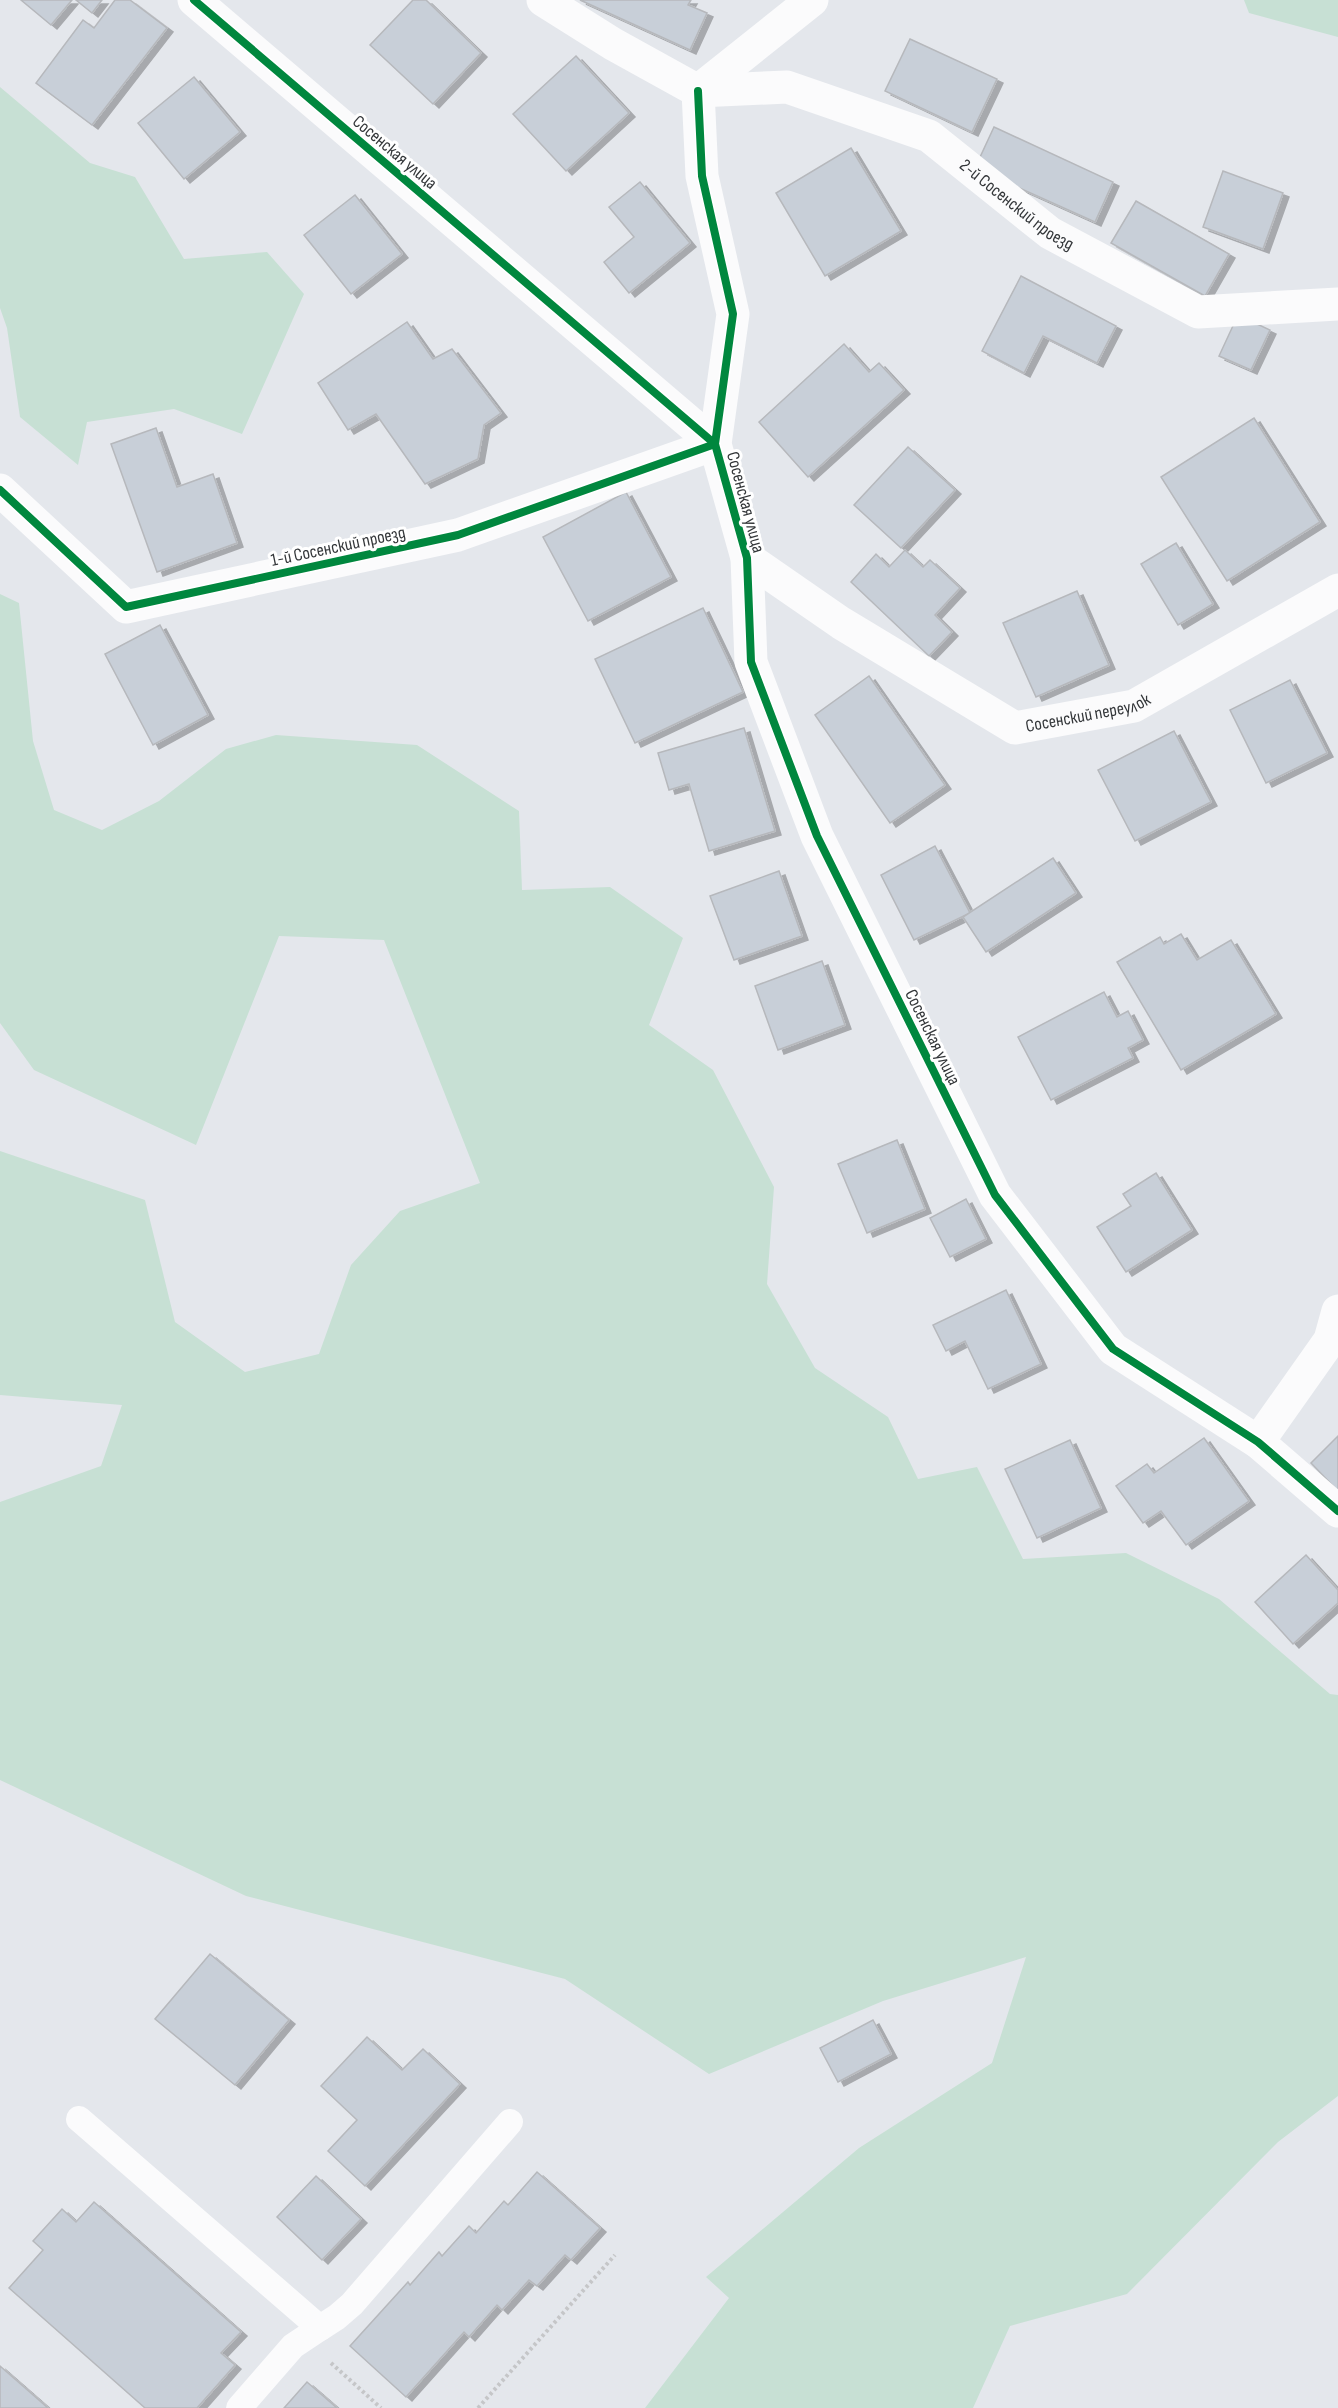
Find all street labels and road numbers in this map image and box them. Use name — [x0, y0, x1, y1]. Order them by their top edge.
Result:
street label: Сосенская улица — [348, 111, 441, 194]
street label: 2-й Сосенский проезд — [955, 155, 1077, 255]
street label: Сосенская улица — [722, 449, 769, 555]
street label: 1-й Сосенский проезд — [269, 522, 407, 571]
street label: Сосенский переулок — [1024, 689, 1154, 737]
street label: Сосенская улица — [900, 986, 965, 1089]

